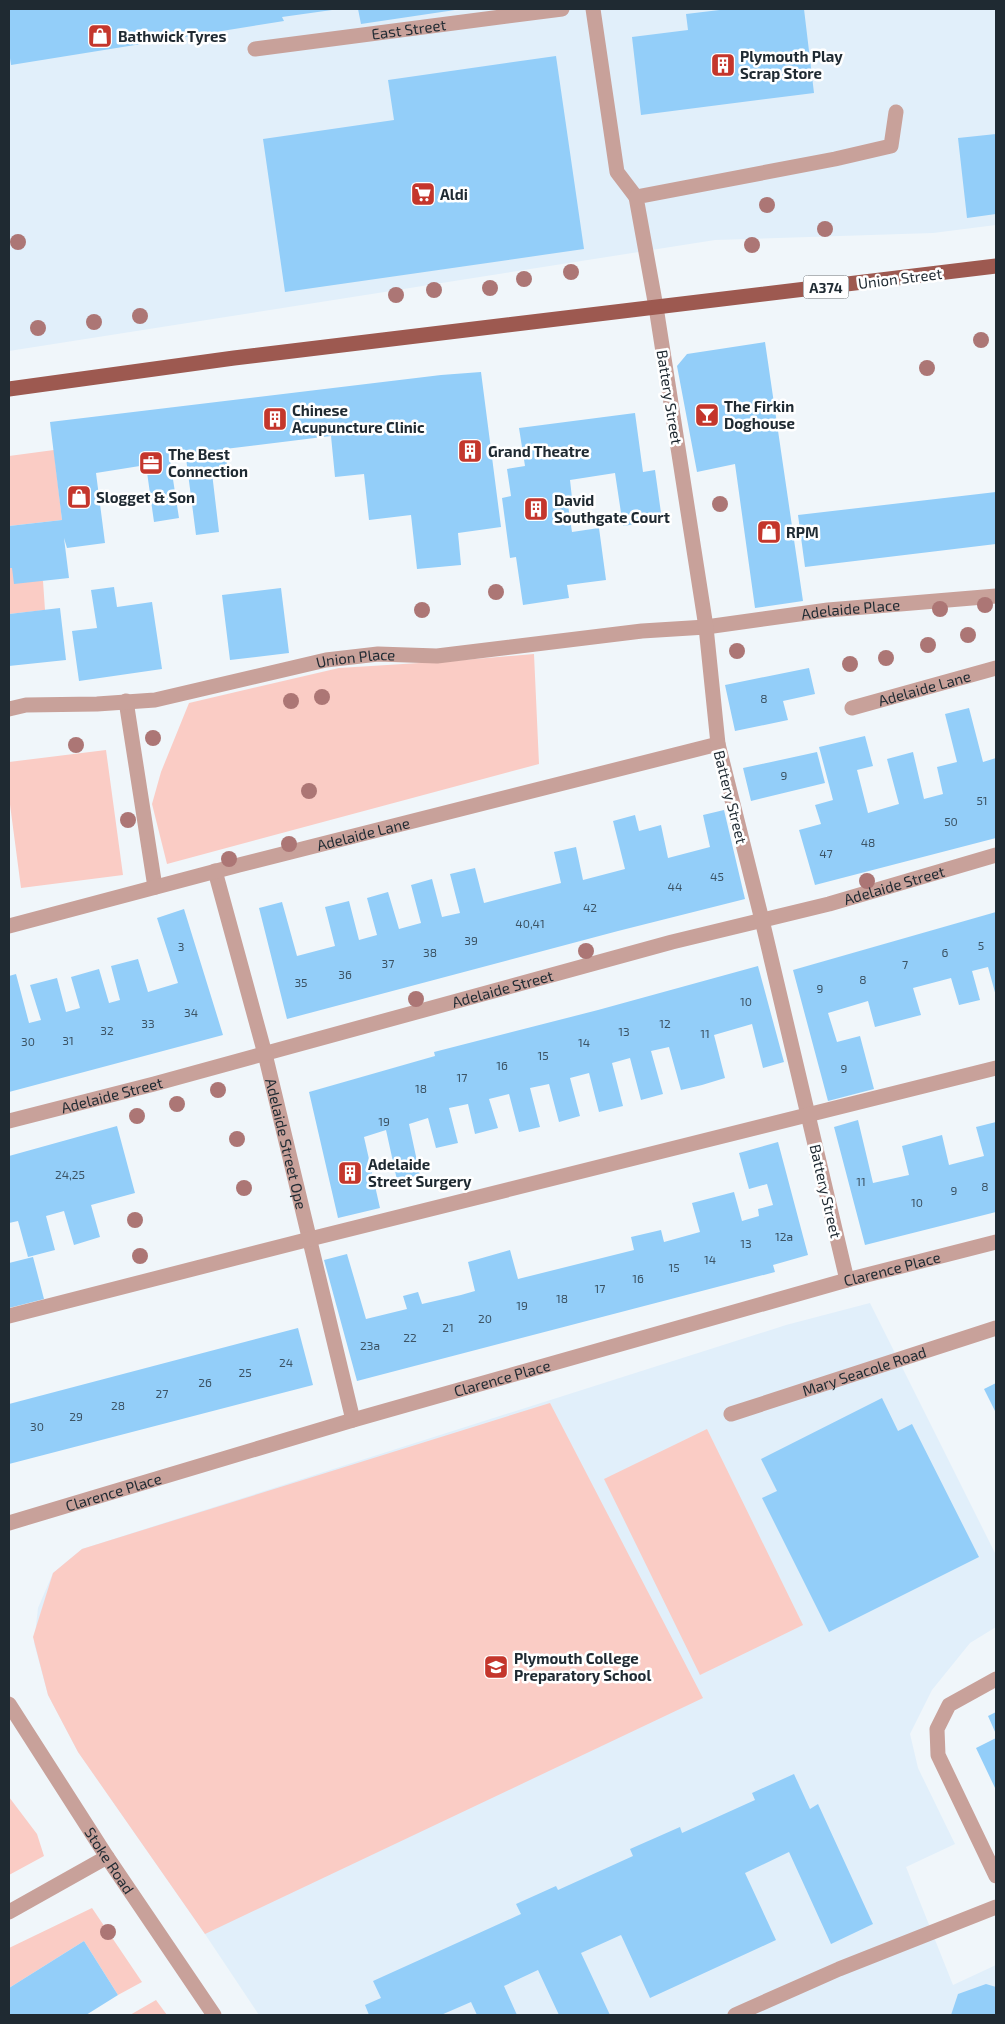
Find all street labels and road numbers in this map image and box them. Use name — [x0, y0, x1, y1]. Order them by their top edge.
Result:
street label: East Street — [370, 15, 447, 43]
street label: Union Street — [857, 264, 943, 292]
road number: A374 — [804, 276, 848, 298]
street label: Battery Street — [654, 348, 686, 446]
street label: Adelaide Place — [800, 595, 901, 623]
street label: Union Place — [314, 645, 396, 671]
street label: Adelaide Lane — [876, 667, 973, 709]
street label: Battery Street — [711, 748, 751, 846]
street label: Adelaide Lane — [315, 813, 412, 854]
street label: Adelaide Street — [841, 862, 947, 908]
street label: Adelaide Street — [450, 966, 555, 1011]
street label: Adelaide Street — [59, 1073, 165, 1116]
street label: Adelaide Street Ope — [262, 1076, 311, 1211]
street label: Battery Street — [806, 1142, 846, 1240]
street label: Clarence Place — [842, 1248, 942, 1290]
street label: Mary Seacole Road — [800, 1342, 928, 1399]
street label: Clarence Place — [452, 1356, 552, 1400]
street label: Clarence Place — [63, 1469, 164, 1515]
street label: Stoke Road — [81, 1824, 138, 1897]

